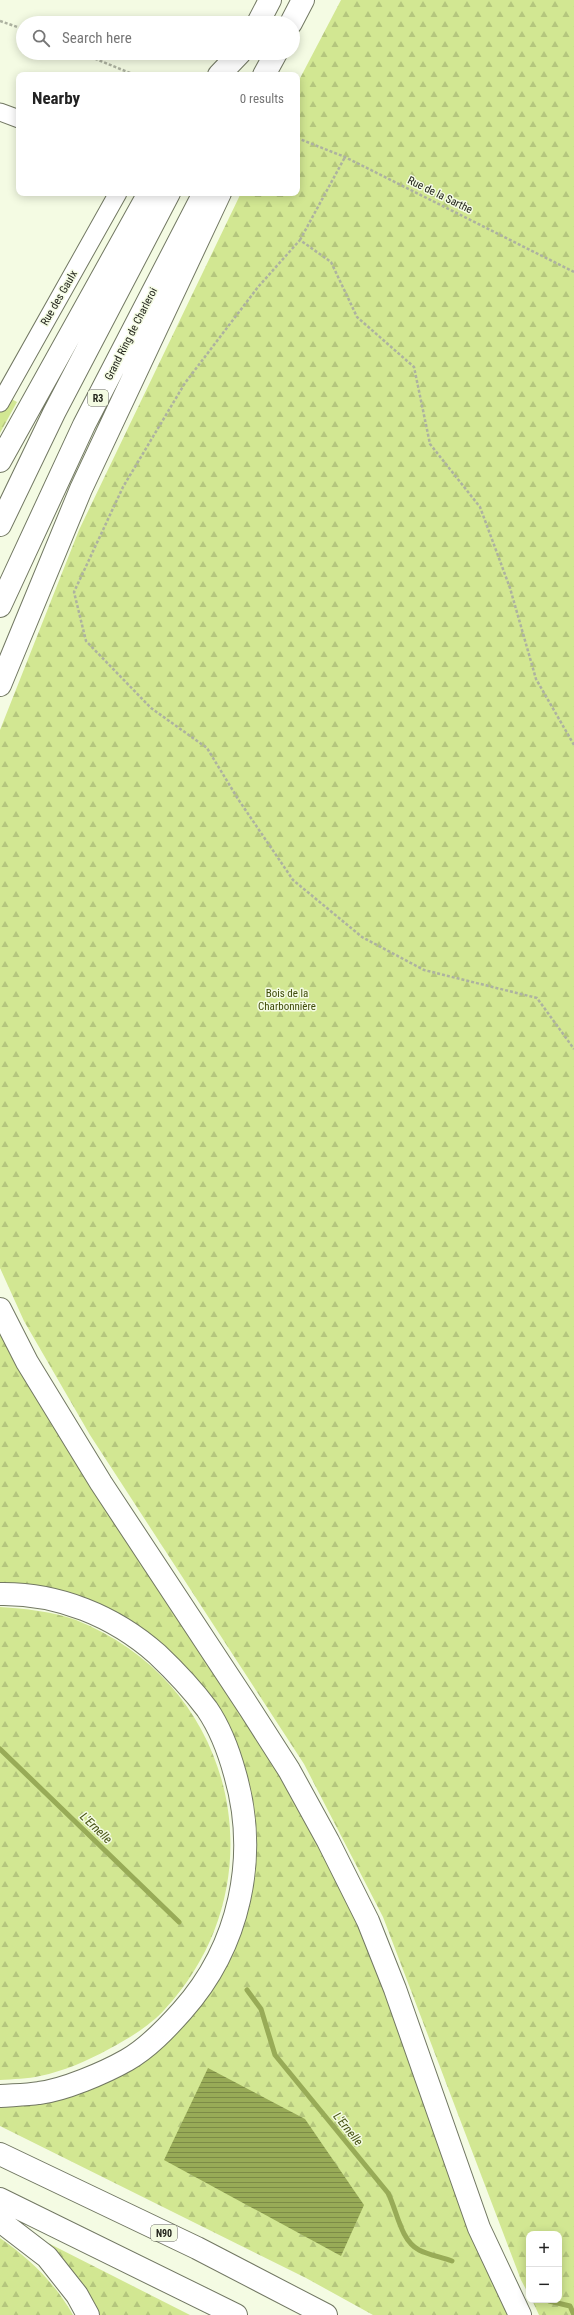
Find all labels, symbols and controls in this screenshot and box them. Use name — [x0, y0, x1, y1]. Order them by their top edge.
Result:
search box — [16, 16, 300, 60]
icon: search — [30, 27, 52, 49]
text: Search here — [62, 29, 132, 47]
text: Nearby — [32, 88, 80, 108]
text: 0 results — [240, 91, 284, 106]
street label: Rue de la Sarthe — [405, 174, 475, 216]
street label: Rue des Gaulx — [38, 268, 80, 328]
street label: Grand Ring de Charleroi — [102, 286, 160, 382]
road number: R3 — [88, 390, 108, 406]
park label: Bois de la Charbonnière — [258, 987, 316, 1013]
water label: L'Ernelle — [77, 1809, 115, 1847]
water label: L'Ernelle — [330, 2110, 366, 2149]
road number: N90 — [151, 2225, 177, 2241]
map controls — [526, 2231, 562, 2303]
button: + — [526, 2231, 562, 2267]
button: − — [526, 2267, 562, 2303]

